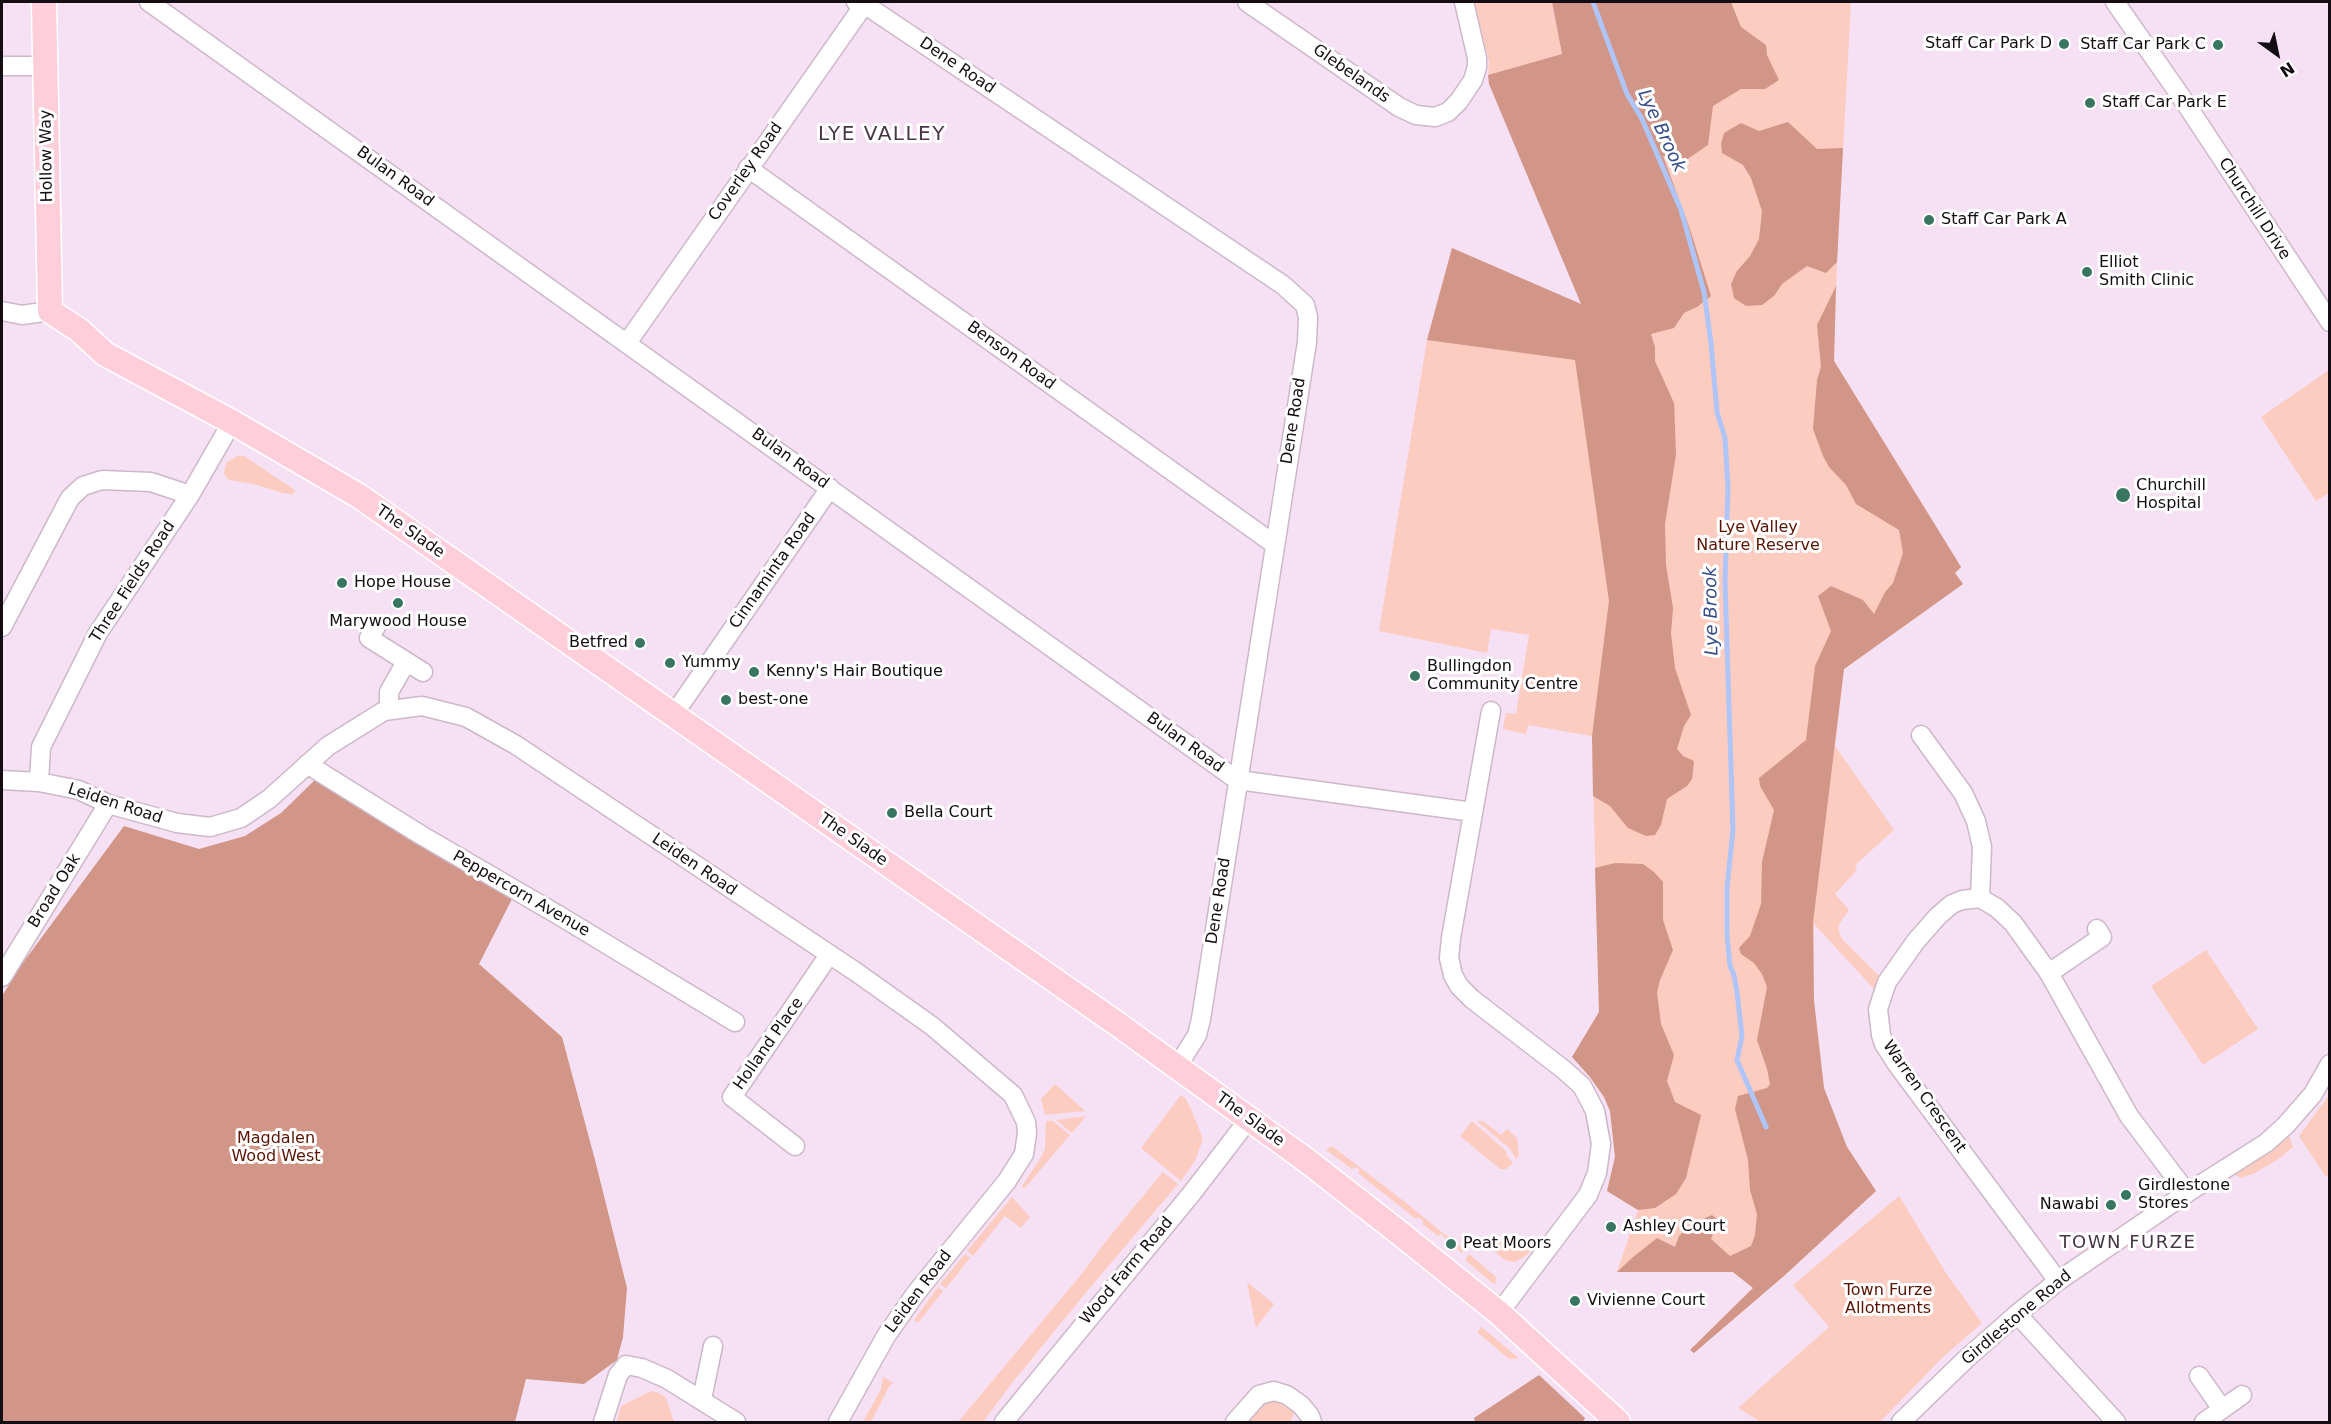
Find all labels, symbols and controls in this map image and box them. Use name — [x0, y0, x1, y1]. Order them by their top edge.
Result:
north arrow — [2247, 24, 2307, 84]
street label: Dene Road — [915, 34, 999, 98]
place label: Staff Car Park D — [1925, 34, 2052, 54]
place label: Staff Car Park C — [2080, 35, 2206, 55]
marker: Staff Car Park D — [2057, 37, 2071, 51]
marker: Staff Car Park C — [2211, 38, 2225, 52]
street label: Glebelands — [1309, 40, 1393, 108]
text: N — [2276, 58, 2298, 81]
water label: Lye Brook — [1632, 86, 1690, 176]
place label: Staff Car Park E — [2102, 93, 2227, 113]
marker: Staff Car Park E — [2083, 96, 2097, 110]
street label: Hollow Way — [37, 109, 57, 203]
street label: Coverley Road — [705, 119, 787, 225]
district label: LYE VALLEY — [818, 123, 946, 147]
street label: Bulan Road — [353, 143, 437, 211]
street label: Churchill Drive — [2214, 154, 2294, 264]
place label: Staff Car Park A — [1941, 210, 2067, 230]
marker: Staff Car Park A — [1922, 213, 1936, 227]
place label: Elliot Smith Clinic — [2099, 253, 2194, 291]
marker: Elliot Smith Clinic — [2080, 265, 2094, 279]
street label: Benson Road — [963, 318, 1059, 394]
street label: Dene Road — [1278, 376, 1310, 466]
street label: Bulan Road — [748, 425, 832, 493]
place label: Churchill Hospital — [2136, 476, 2206, 514]
marker: Churchill Hospital — [2114, 486, 2132, 504]
street label: The Slade — [372, 501, 448, 563]
street label: Cinnaminta Road — [726, 509, 820, 633]
street label: Three Fields Road — [86, 517, 180, 647]
park label: Lye Valley Nature Reserve — [1696, 518, 1820, 556]
water label: Lye Brook — [1700, 566, 1724, 656]
place label: Hope House — [354, 573, 451, 593]
marker: Hope House — [335, 576, 349, 590]
marker: Marywood House — [391, 596, 405, 610]
place label: Marywood House — [329, 612, 467, 632]
place label: Betfred — [569, 633, 628, 653]
marker: Betfred — [633, 636, 647, 650]
place label: Yummy — [682, 653, 741, 673]
marker: Yummy — [663, 656, 677, 670]
place label: Bullingdon Community Centre — [1427, 657, 1578, 695]
place label: Kenny's Hair Boutique — [766, 662, 943, 682]
marker: Kenny's Hair Boutique — [747, 665, 761, 679]
marker: Bullingdon Community Centre — [1408, 669, 1422, 683]
place label: best-one — [738, 690, 808, 710]
marker: best-one — [719, 693, 733, 707]
street label: Bulan Road — [1143, 709, 1227, 777]
street label: Leiden Road — [65, 780, 165, 828]
place label: Bella Court — [904, 803, 993, 823]
marker: Bella Court — [885, 806, 899, 820]
street label: The Slade — [815, 809, 891, 871]
street label: Leiden Road — [648, 830, 740, 900]
street label: Peppercorn Avenue — [449, 847, 593, 941]
street label: Broad Oak — [25, 850, 85, 932]
street label: Dene Road — [1203, 856, 1235, 946]
street label: Holland Place — [730, 994, 808, 1094]
street label: Warren Crescent — [1878, 1037, 1970, 1157]
street label: The Slade — [1212, 1089, 1288, 1151]
park label: Magdalen Wood West — [231, 1129, 321, 1167]
place label: Girdlestone Stores — [2138, 1176, 2230, 1214]
marker: Girdlestone Stores — [2119, 1188, 2133, 1202]
place label: Nawabi — [2040, 1195, 2099, 1215]
marker: Nawabi — [2104, 1198, 2118, 1212]
street label: Wood Farm Road — [1076, 1213, 1178, 1329]
place label: Ashley Court — [1623, 1217, 1725, 1237]
marker: Ashley Court — [1604, 1220, 1618, 1234]
district label: TOWN FURZE — [2060, 1232, 2196, 1254]
place label: Peat Moors — [1463, 1234, 1551, 1254]
marker: Peat Moors — [1444, 1237, 1458, 1251]
street label: Leiden Road — [882, 1247, 956, 1337]
street label: Girdlestone Road — [1958, 1267, 2076, 1369]
park label: Town Furze Allotments — [1844, 1281, 1932, 1319]
place label: Vivienne Court — [1587, 1291, 1705, 1311]
marker: Vivienne Court — [1568, 1294, 1582, 1308]

